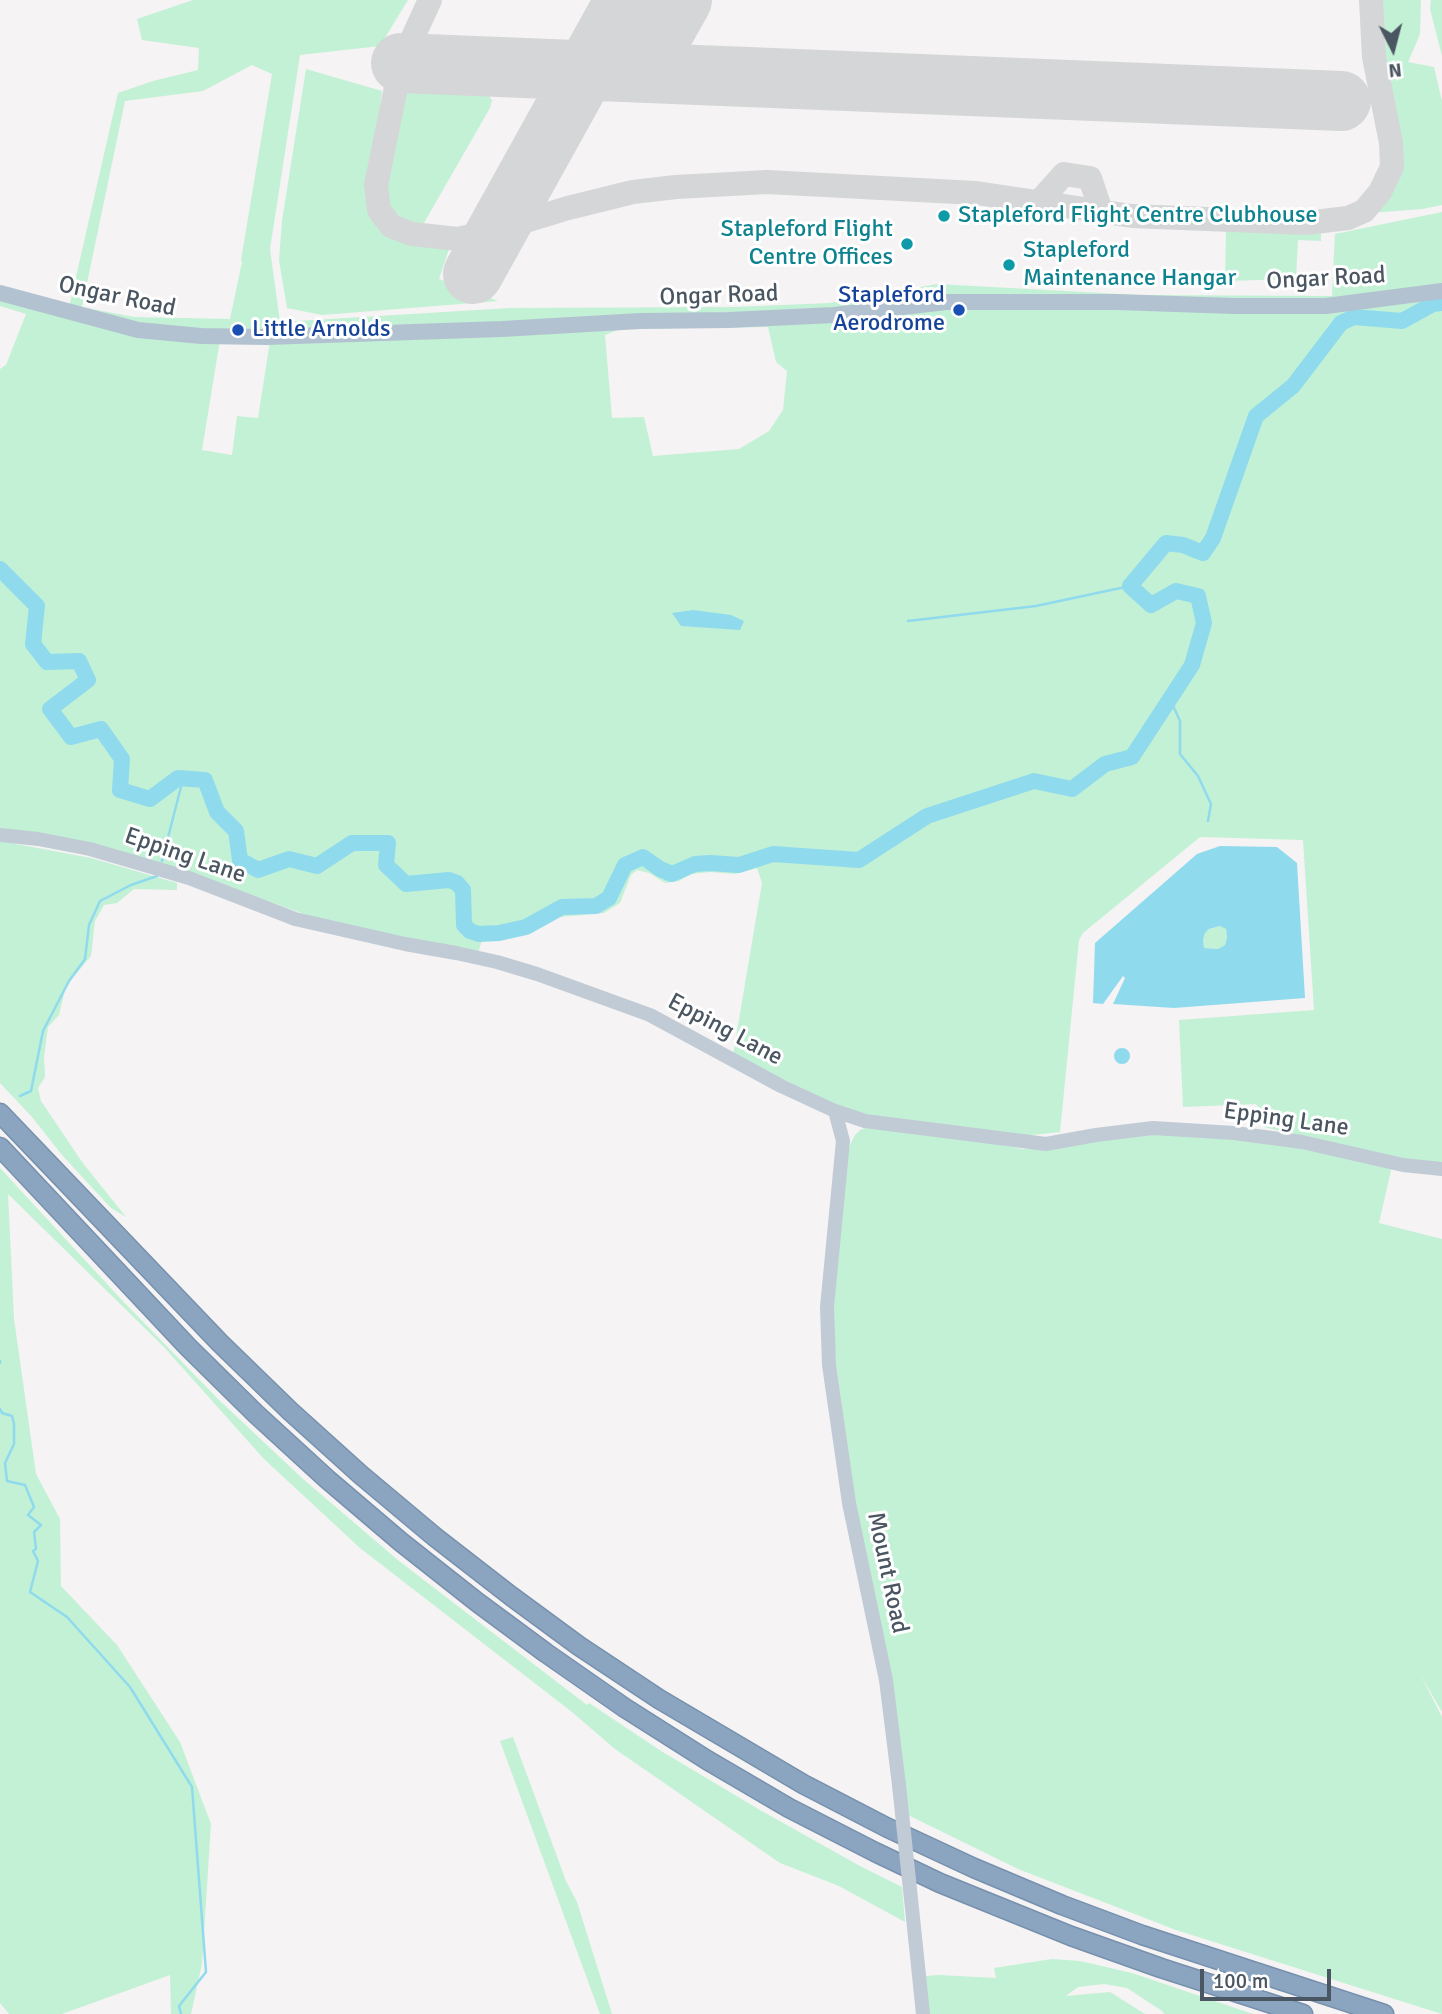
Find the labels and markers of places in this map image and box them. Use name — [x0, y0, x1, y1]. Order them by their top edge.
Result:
place label: Stapleford Flight Centre Clubhouse — [958, 202, 1317, 230]
marker: Stapleford Flight Centre Clubhouse — [936, 208, 952, 224]
place label: Stapleford Flight Centre Offices — [721, 216, 893, 272]
marker: Stapleford Flight Centre Offices — [899, 236, 915, 252]
place label: Stapleford Maintenance Hangar — [1023, 237, 1236, 293]
marker: Stapleford Maintenance Hangar — [1001, 257, 1017, 273]
place label: Stapleford Aerodrome — [833, 282, 945, 338]
marker: Stapleford Aerodrome — [951, 302, 967, 318]
place label: Little Arnolds — [252, 316, 391, 344]
marker: Little Arnolds — [230, 322, 246, 338]

